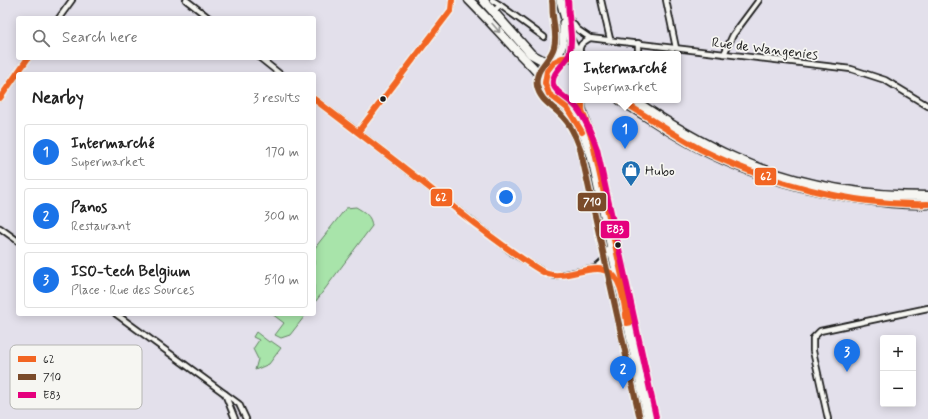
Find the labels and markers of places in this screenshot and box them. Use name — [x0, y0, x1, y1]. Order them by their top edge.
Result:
unlabelled marker — [378, 94, 388, 104]
pin: 1 — [612, 116, 638, 149]
shop icon: Hubo — [620, 159, 642, 187]
place label: Hubo — [645, 162, 675, 180]
unlabelled marker — [613, 240, 623, 250]
pin: 3 — [834, 339, 860, 372]
pin: 2 — [610, 356, 636, 389]

